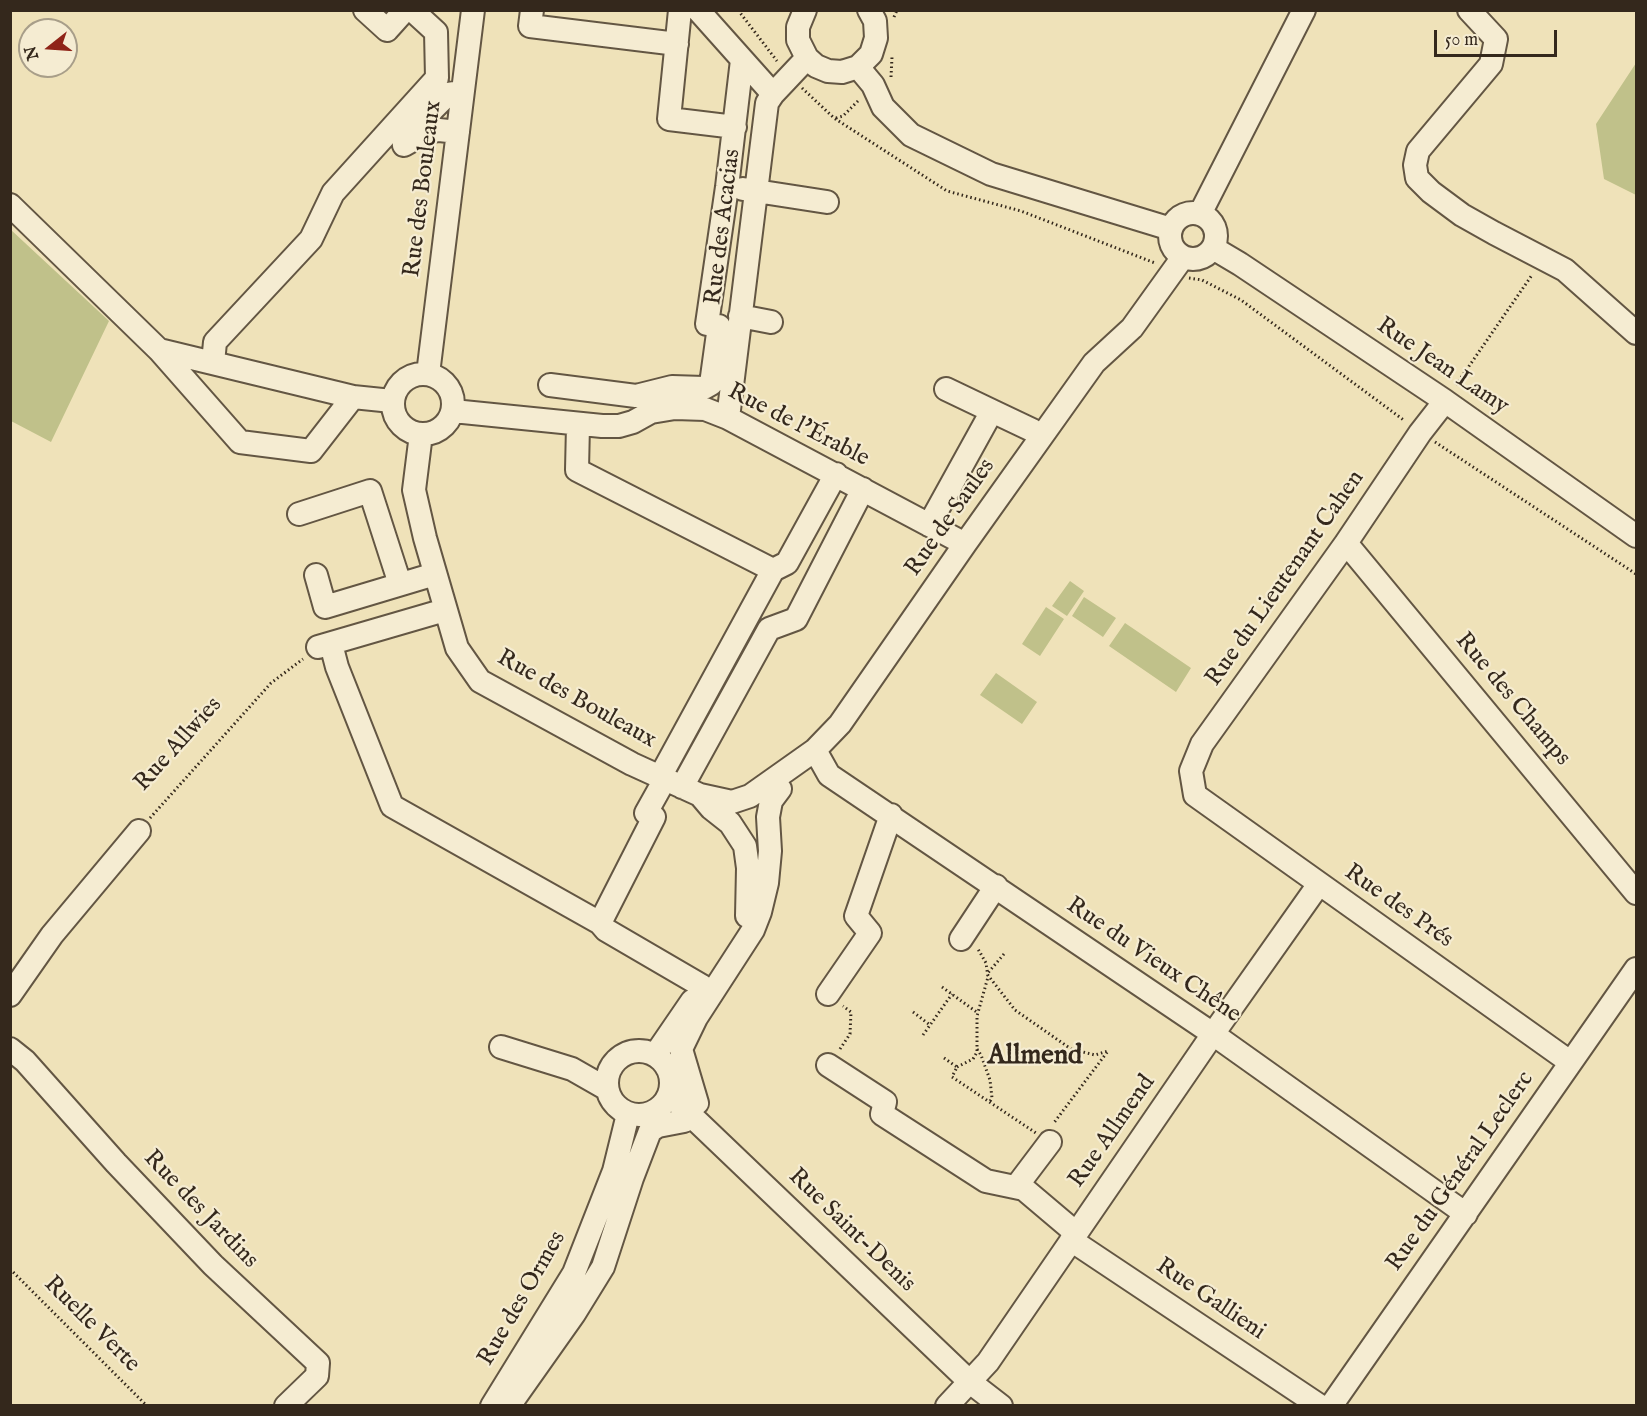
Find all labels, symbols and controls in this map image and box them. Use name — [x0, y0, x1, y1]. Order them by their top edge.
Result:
north arrow — [18, 18, 78, 78]
scale bar — [1437, 18, 1560, 56]
text: 50 m — [1445, 29, 1478, 52]
text: N — [21, 43, 44, 62]
street label: Rue des Bouleaux — [399, 99, 449, 279]
street label: Rue des Acacias — [700, 147, 748, 307]
street label: Rue Jean Lamy — [1371, 312, 1513, 422]
street label: Rue de l'Érable — [722, 378, 874, 474]
street label: Rue de Saules — [900, 454, 1002, 582]
street label: Rue du Lieutenant Cahen — [1201, 466, 1371, 692]
street label: Rue des Champs — [1448, 628, 1576, 772]
street label: Rue des Bouleaux — [491, 644, 661, 756]
street label: Rue Allwies — [129, 692, 229, 798]
street label: Rue des Prés — [1338, 859, 1458, 955]
street label: Rue du Vieux Chêne — [1060, 892, 1246, 1030]
district label: Allmend — [988, 1041, 1082, 1073]
street label: Rue du Général Leclerc — [1381, 1067, 1541, 1277]
street label: Rue Allmend — [1064, 1070, 1162, 1194]
street label: Rue des Jardins — [136, 1145, 264, 1275]
street label: Rue Saint-Denis — [781, 1163, 921, 1299]
street label: Rue des Ormes — [473, 1226, 573, 1372]
street label: Rue Gallieni — [1150, 1253, 1270, 1347]
street label: Ruelle Verte — [37, 1271, 145, 1379]

